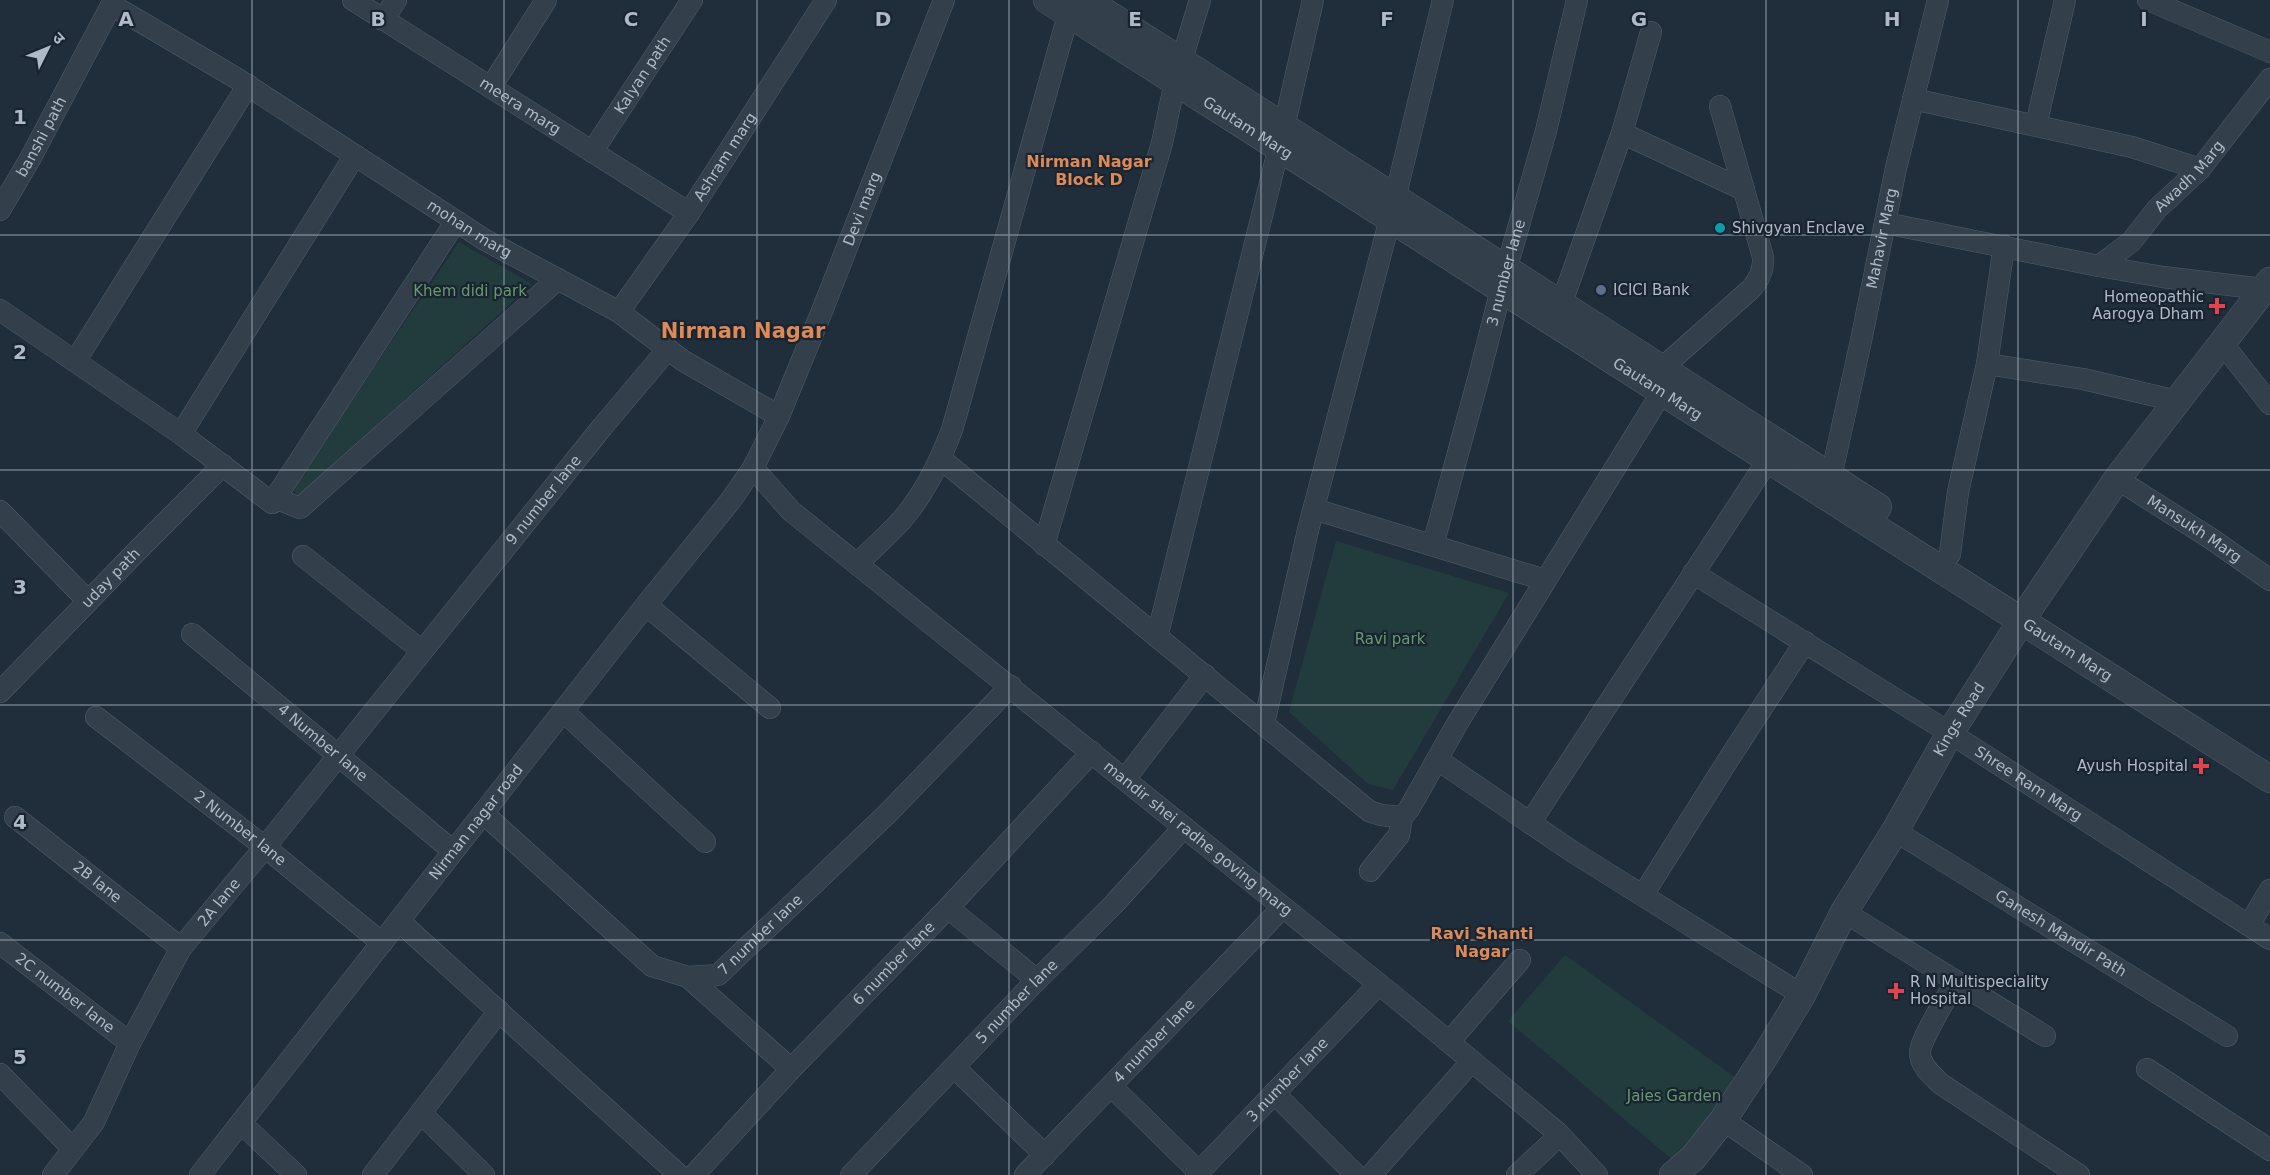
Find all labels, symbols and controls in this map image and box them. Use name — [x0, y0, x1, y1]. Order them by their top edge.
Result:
text: A — [118, 7, 134, 31]
text: B — [370, 7, 386, 31]
text: C — [624, 7, 638, 31]
text: D — [875, 7, 891, 31]
text: E — [1128, 7, 1142, 31]
text: F — [1380, 7, 1394, 31]
text: G — [1631, 7, 1647, 31]
text: H — [1884, 7, 1900, 31]
text: I — [2140, 7, 2148, 31]
north arrow — [18, 18, 78, 78]
text: उ — [48, 28, 69, 48]
street label: Kalyan path — [610, 33, 675, 117]
street label: meera marg — [476, 74, 564, 138]
street label: Gautam Marg — [1200, 93, 1296, 163]
street label: banshi path — [12, 94, 70, 180]
text: 1 — [13, 105, 27, 129]
street label: Ashram marg — [690, 109, 760, 204]
street label: Awadh Marg — [2151, 137, 2228, 216]
district label: Nirman Nagar Block D — [1026, 152, 1152, 189]
street label: Devi marg — [839, 169, 885, 248]
street label: Mahavir Marg — [1863, 186, 1901, 290]
street label: mohan marg — [424, 196, 515, 262]
street label: 3 number lane — [1483, 217, 1529, 328]
place label: Shivgyan Enclave — [1732, 219, 1865, 237]
marker: Shivgyan Enclave — [1713, 221, 1727, 235]
place label: ICICI Bank — [1613, 281, 1690, 299]
park label: Khem didi park — [413, 282, 527, 300]
marker: ICICI Bank — [1594, 283, 1608, 297]
place label: Homeopathic Aarogya Dham — [2092, 288, 2204, 323]
marker: Homeopathic Aarogya Dham — [2208, 297, 2226, 315]
district label: Nirman Nagar — [661, 319, 826, 343]
text: 2 — [13, 340, 27, 364]
street label: Gautam Marg — [1610, 354, 1706, 424]
street label: 9 number lane — [502, 452, 585, 548]
street label: Mansukh Marg — [2144, 491, 2245, 566]
street label: uday path — [78, 544, 144, 612]
text: 3 — [13, 575, 27, 599]
street label: Gautam Marg — [2020, 615, 2116, 685]
park label: Ravi park — [1355, 630, 1426, 648]
street label: Kings Road — [1930, 679, 1989, 760]
street label: 4 Number lane — [274, 700, 371, 785]
street label: Shree Ram Marg — [1971, 742, 2086, 825]
street label: mandir shei radhe goving marg — [1100, 757, 1296, 920]
place label: Ayush Hospital — [2077, 757, 2188, 775]
marker: Ayush Hospital — [2192, 757, 2210, 775]
street label: Nirman nagar road — [425, 761, 527, 883]
street label: 2 Number lane — [191, 787, 290, 870]
text: 4 — [13, 810, 27, 834]
street label: 2B lane — [70, 857, 125, 907]
street label: 2A lane — [194, 875, 244, 930]
street label: Ganesh Mandir Path — [1992, 886, 2130, 981]
street label: 7 number lane — [714, 890, 806, 979]
street label: 6 number lane — [849, 918, 939, 1009]
district label: Ravi Shanti Nagar — [1431, 924, 1533, 961]
street label: 2C number lane — [12, 949, 118, 1037]
street label: 5 number lane — [972, 956, 1061, 1047]
place label: R N Multispeciality Hospital — [1910, 973, 2049, 1008]
marker: R N Multispeciality Hospital — [1887, 982, 1905, 1000]
street label: 4 number lane — [1109, 995, 1199, 1087]
street label: 3 number lane — [1243, 1034, 1332, 1126]
text: 5 — [13, 1045, 27, 1069]
park label: Jaies Garden — [1626, 1087, 1721, 1105]

